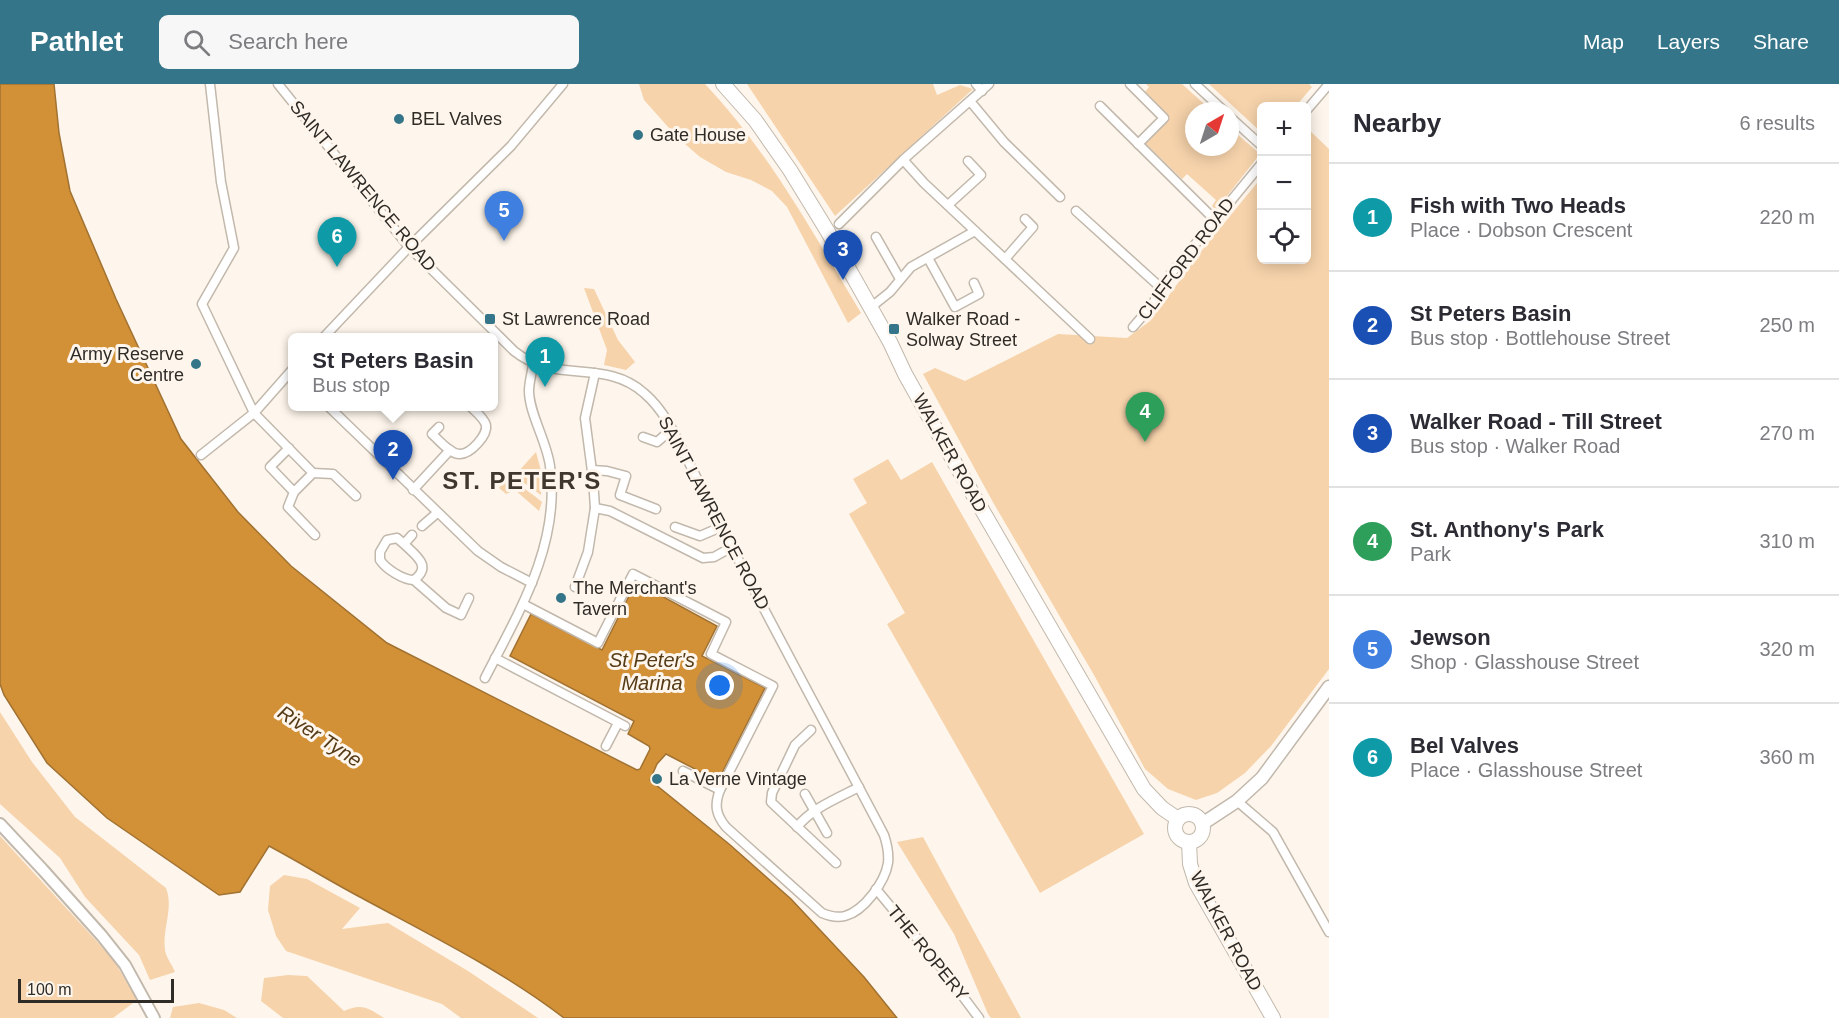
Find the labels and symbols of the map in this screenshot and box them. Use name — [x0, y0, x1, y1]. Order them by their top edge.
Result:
street label: SAINT LAWRENCE ROAD — [286, 97, 440, 275]
north arrow — [1185, 102, 1239, 156]
place label: BEL Valves — [411, 109, 502, 129]
marker: BEL Valves — [392, 112, 406, 126]
place label: Gate House — [650, 125, 746, 145]
marker: Gate House — [631, 128, 645, 142]
pin: 5 — [484, 192, 524, 241]
street label: CLIFFORD ROAD — [1134, 194, 1238, 324]
pin: 6 — [318, 218, 356, 267]
pin: 3 — [824, 230, 862, 280]
place label: St Lawrence Road — [502, 309, 650, 329]
place label: Walker Road - Solway Street — [906, 309, 1020, 350]
marker: St Lawrence Road — [483, 312, 497, 326]
marker: Walker Road - Solway Street — [887, 322, 901, 336]
pin: 1 — [526, 338, 564, 387]
place label: Army Reserve Centre — [70, 344, 184, 385]
marker: Army Reserve Centre — [189, 357, 203, 371]
street label: WALKER ROAD — [909, 390, 991, 516]
pin: 4 — [1126, 392, 1164, 442]
street label: SAINT LAWRENCE ROAD — [654, 413, 774, 613]
pin: 2 — [374, 430, 412, 480]
district label: ST. PETER'S — [442, 467, 602, 494]
place label: The Merchant's Tavern — [573, 578, 697, 619]
marker: The Merchant's Tavern — [554, 591, 568, 605]
water label: St Peter's Marina — [609, 649, 695, 694]
your location — [705, 671, 734, 700]
water label: River Tyne — [274, 701, 366, 771]
place label: La Verne Vintage — [669, 769, 807, 789]
marker: La Verne Vintage — [650, 772, 664, 786]
street label: WALKER ROAD — [1186, 868, 1266, 994]
street label: THE ROPERY — [884, 901, 972, 1005]
scale bar — [18, 976, 174, 1004]

